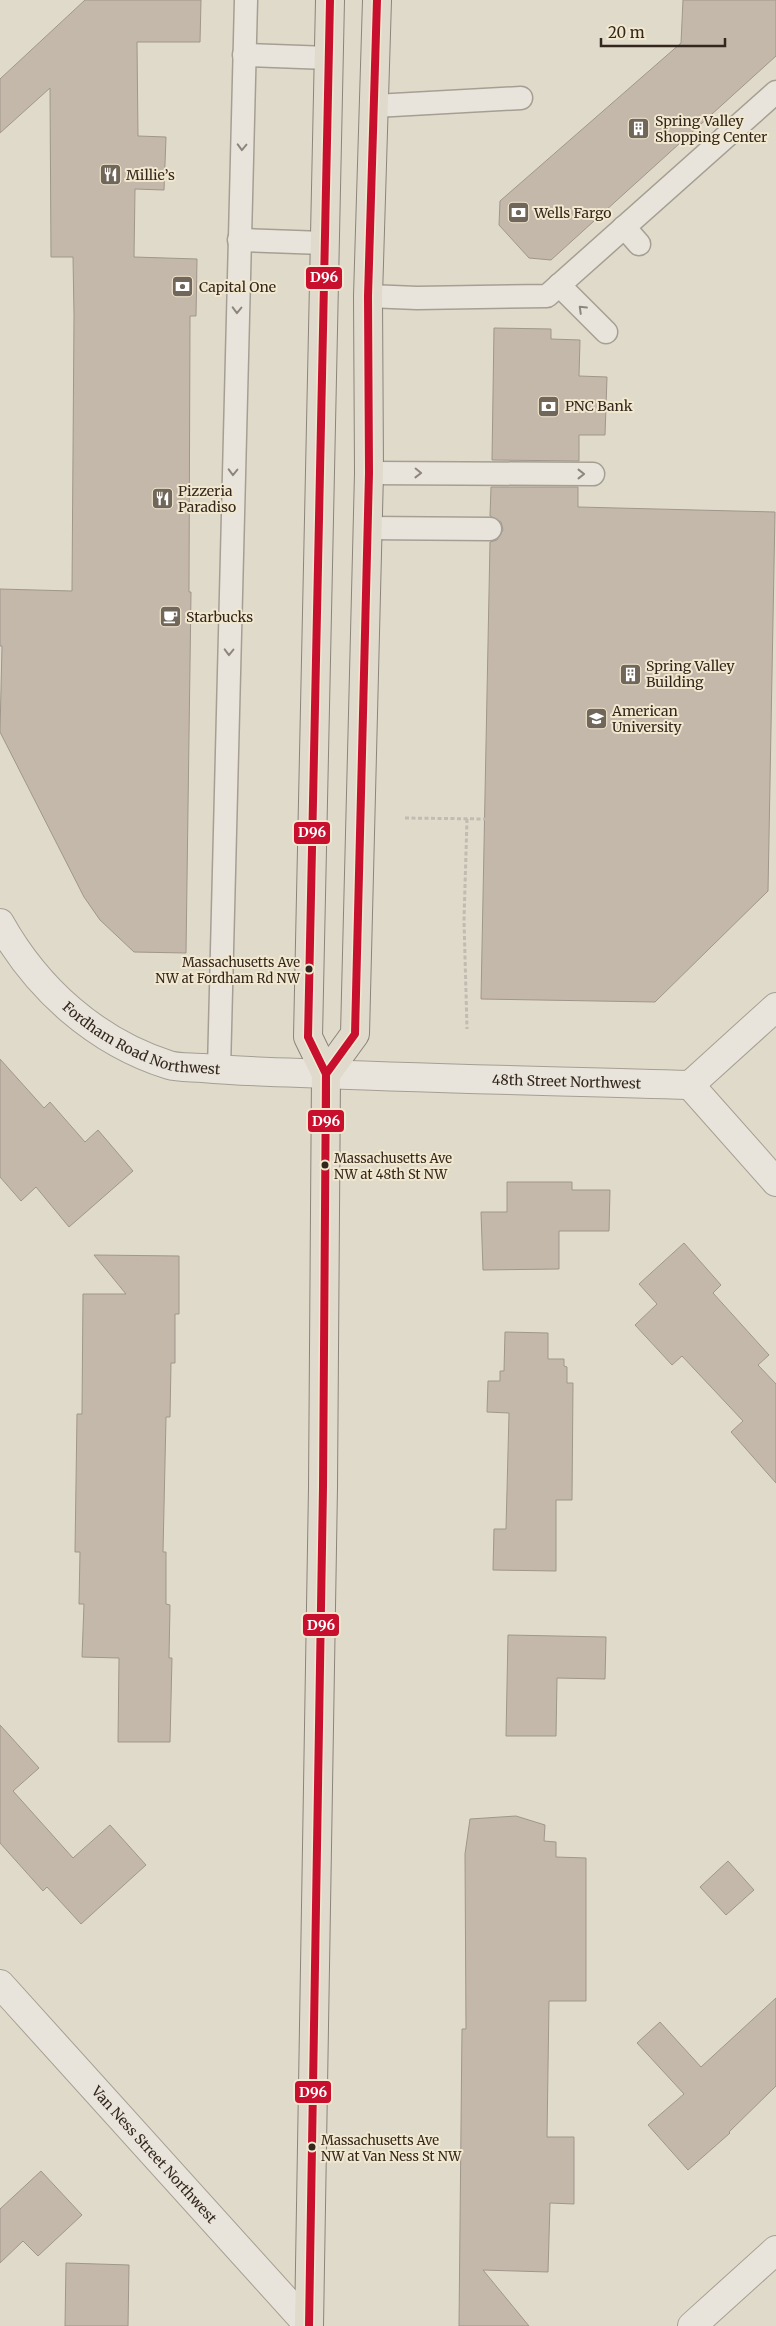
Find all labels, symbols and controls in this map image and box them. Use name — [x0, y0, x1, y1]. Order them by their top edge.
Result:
scale bar — [601, 15, 725, 47]
text: 20 m — [608, 23, 645, 42]
place label: Spring Valley Shopping Center — [655, 112, 767, 146]
building icon: Spring Valley Shopping Center — [627, 117, 651, 141]
one-way arrow — [236, 144, 247, 152]
restaurant icon: Millie’s — [98, 163, 122, 187]
place label: Millie’s — [126, 166, 175, 184]
bank icon: Wells Fargo — [506, 201, 530, 225]
place label: Wells Fargo — [533, 204, 611, 222]
line badge: D96 — [305, 266, 343, 290]
text: D96 — [310, 268, 338, 286]
bank icon: Capital One — [171, 275, 195, 299]
place label: Capital One — [199, 278, 276, 296]
one-way arrow — [232, 306, 242, 314]
one-way arrow — [578, 306, 587, 315]
bank icon: PNC Bank — [537, 394, 561, 418]
place label: PNC Bank — [565, 397, 633, 415]
one-way arrow — [228, 468, 238, 476]
one-way arrow — [414, 468, 422, 479]
one-way arrow — [577, 469, 585, 479]
place label: Pizzeria Paradiso — [178, 482, 236, 516]
restaurant icon: Pizzeria Paradiso — [150, 487, 174, 511]
cafe icon: Starbucks — [158, 605, 182, 629]
place label: Starbucks — [186, 608, 253, 626]
one-way arrow — [224, 648, 234, 656]
place label: Spring Valley Building — [646, 657, 736, 691]
building icon: Spring Valley Building — [618, 662, 642, 686]
place label: American University — [611, 702, 683, 736]
school or university icon: American University — [584, 707, 608, 731]
line badge: D96 — [293, 821, 331, 845]
text: D96 — [298, 823, 326, 841]
place label: Massachusetts Ave NW at Fordham Rd NW — [155, 954, 301, 987]
marker: Massachusetts Ave NW at Fordham Rd NW — [304, 964, 314, 974]
street label: Fordham Road Northwest — [59, 998, 222, 1078]
street label: 48th Street Northwest — [492, 1071, 642, 1093]
line badge: D96 — [307, 1109, 345, 1133]
text: D96 — [312, 1112, 340, 1130]
place label: Massachusetts Ave NW at 48th St NW — [334, 1150, 452, 1183]
marker: Massachusetts Ave NW at 48th St NW — [320, 1160, 330, 1170]
line badge: D96 — [302, 1613, 340, 1637]
text: D96 — [307, 1616, 335, 1634]
line badge: D96 — [294, 2080, 332, 2104]
street label: Van Ness Street Northwest — [87, 2082, 221, 2227]
text: D96 — [299, 2083, 327, 2101]
place label: Massachusetts Ave NW at Van Ness St NW — [321, 2132, 462, 2165]
marker: Massachusetts Ave NW at Van Ness St NW — [307, 2142, 317, 2152]

